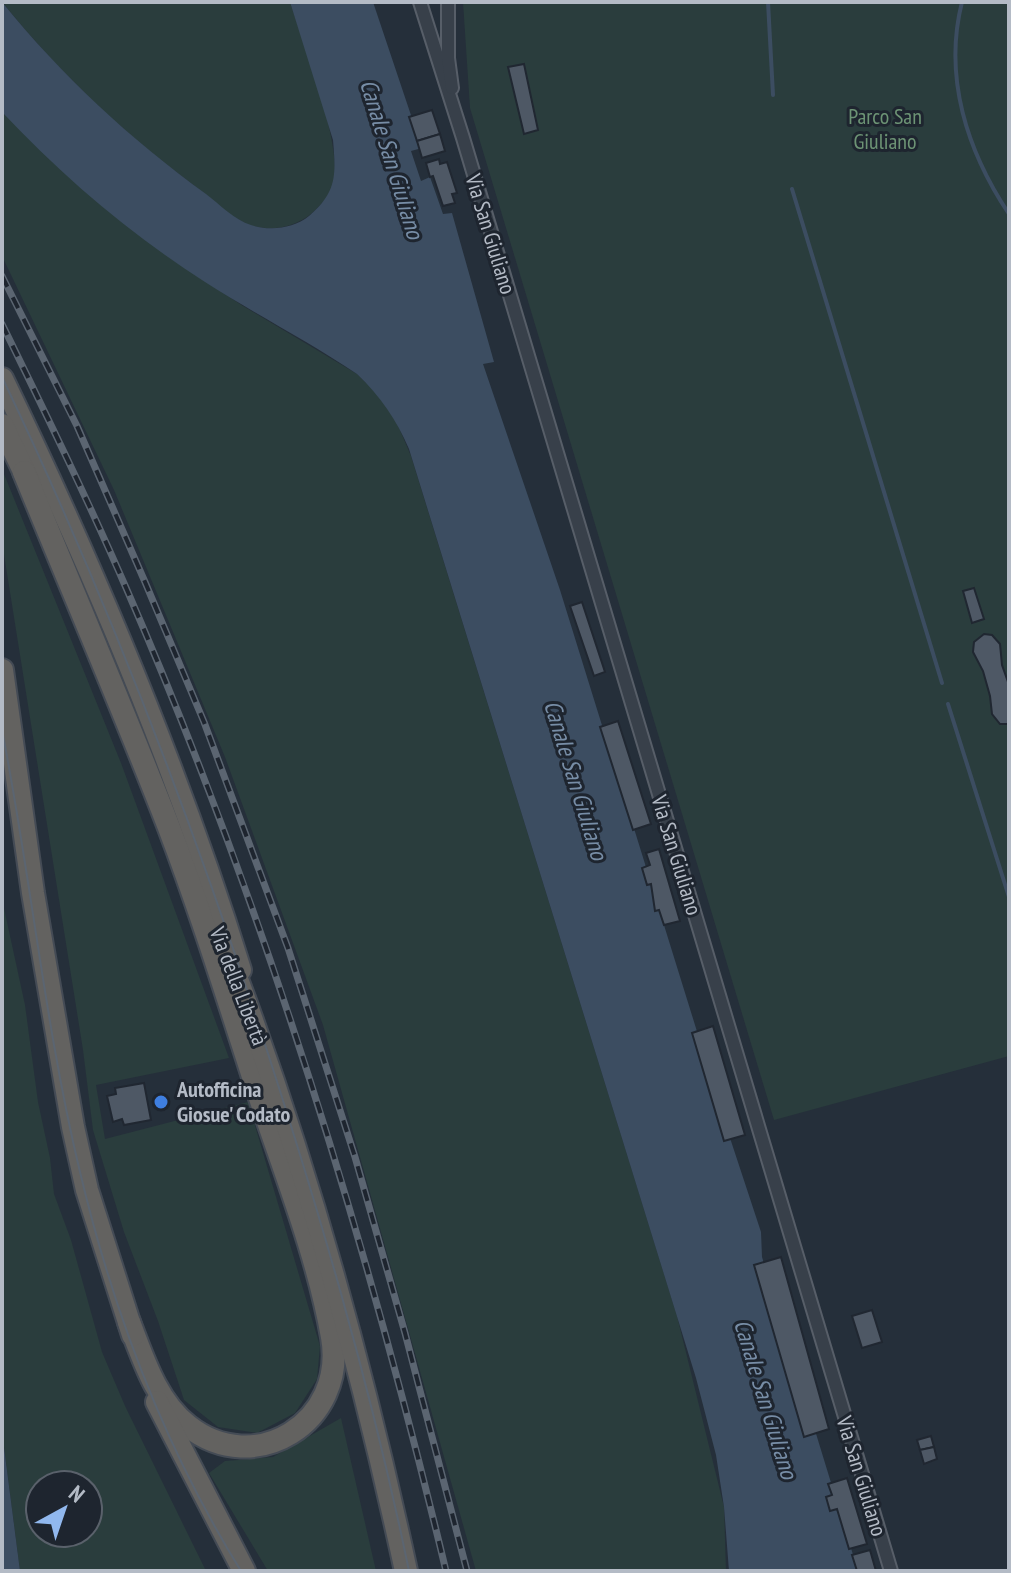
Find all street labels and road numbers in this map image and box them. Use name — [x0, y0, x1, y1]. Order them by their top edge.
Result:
street label: Via San Giuliano — [459, 170, 523, 297]
street label: Via San Giuliano — [645, 791, 709, 918]
street label: Via della Libertà — [203, 922, 274, 1049]
street label: Via San Giuliano — [830, 1412, 894, 1539]

